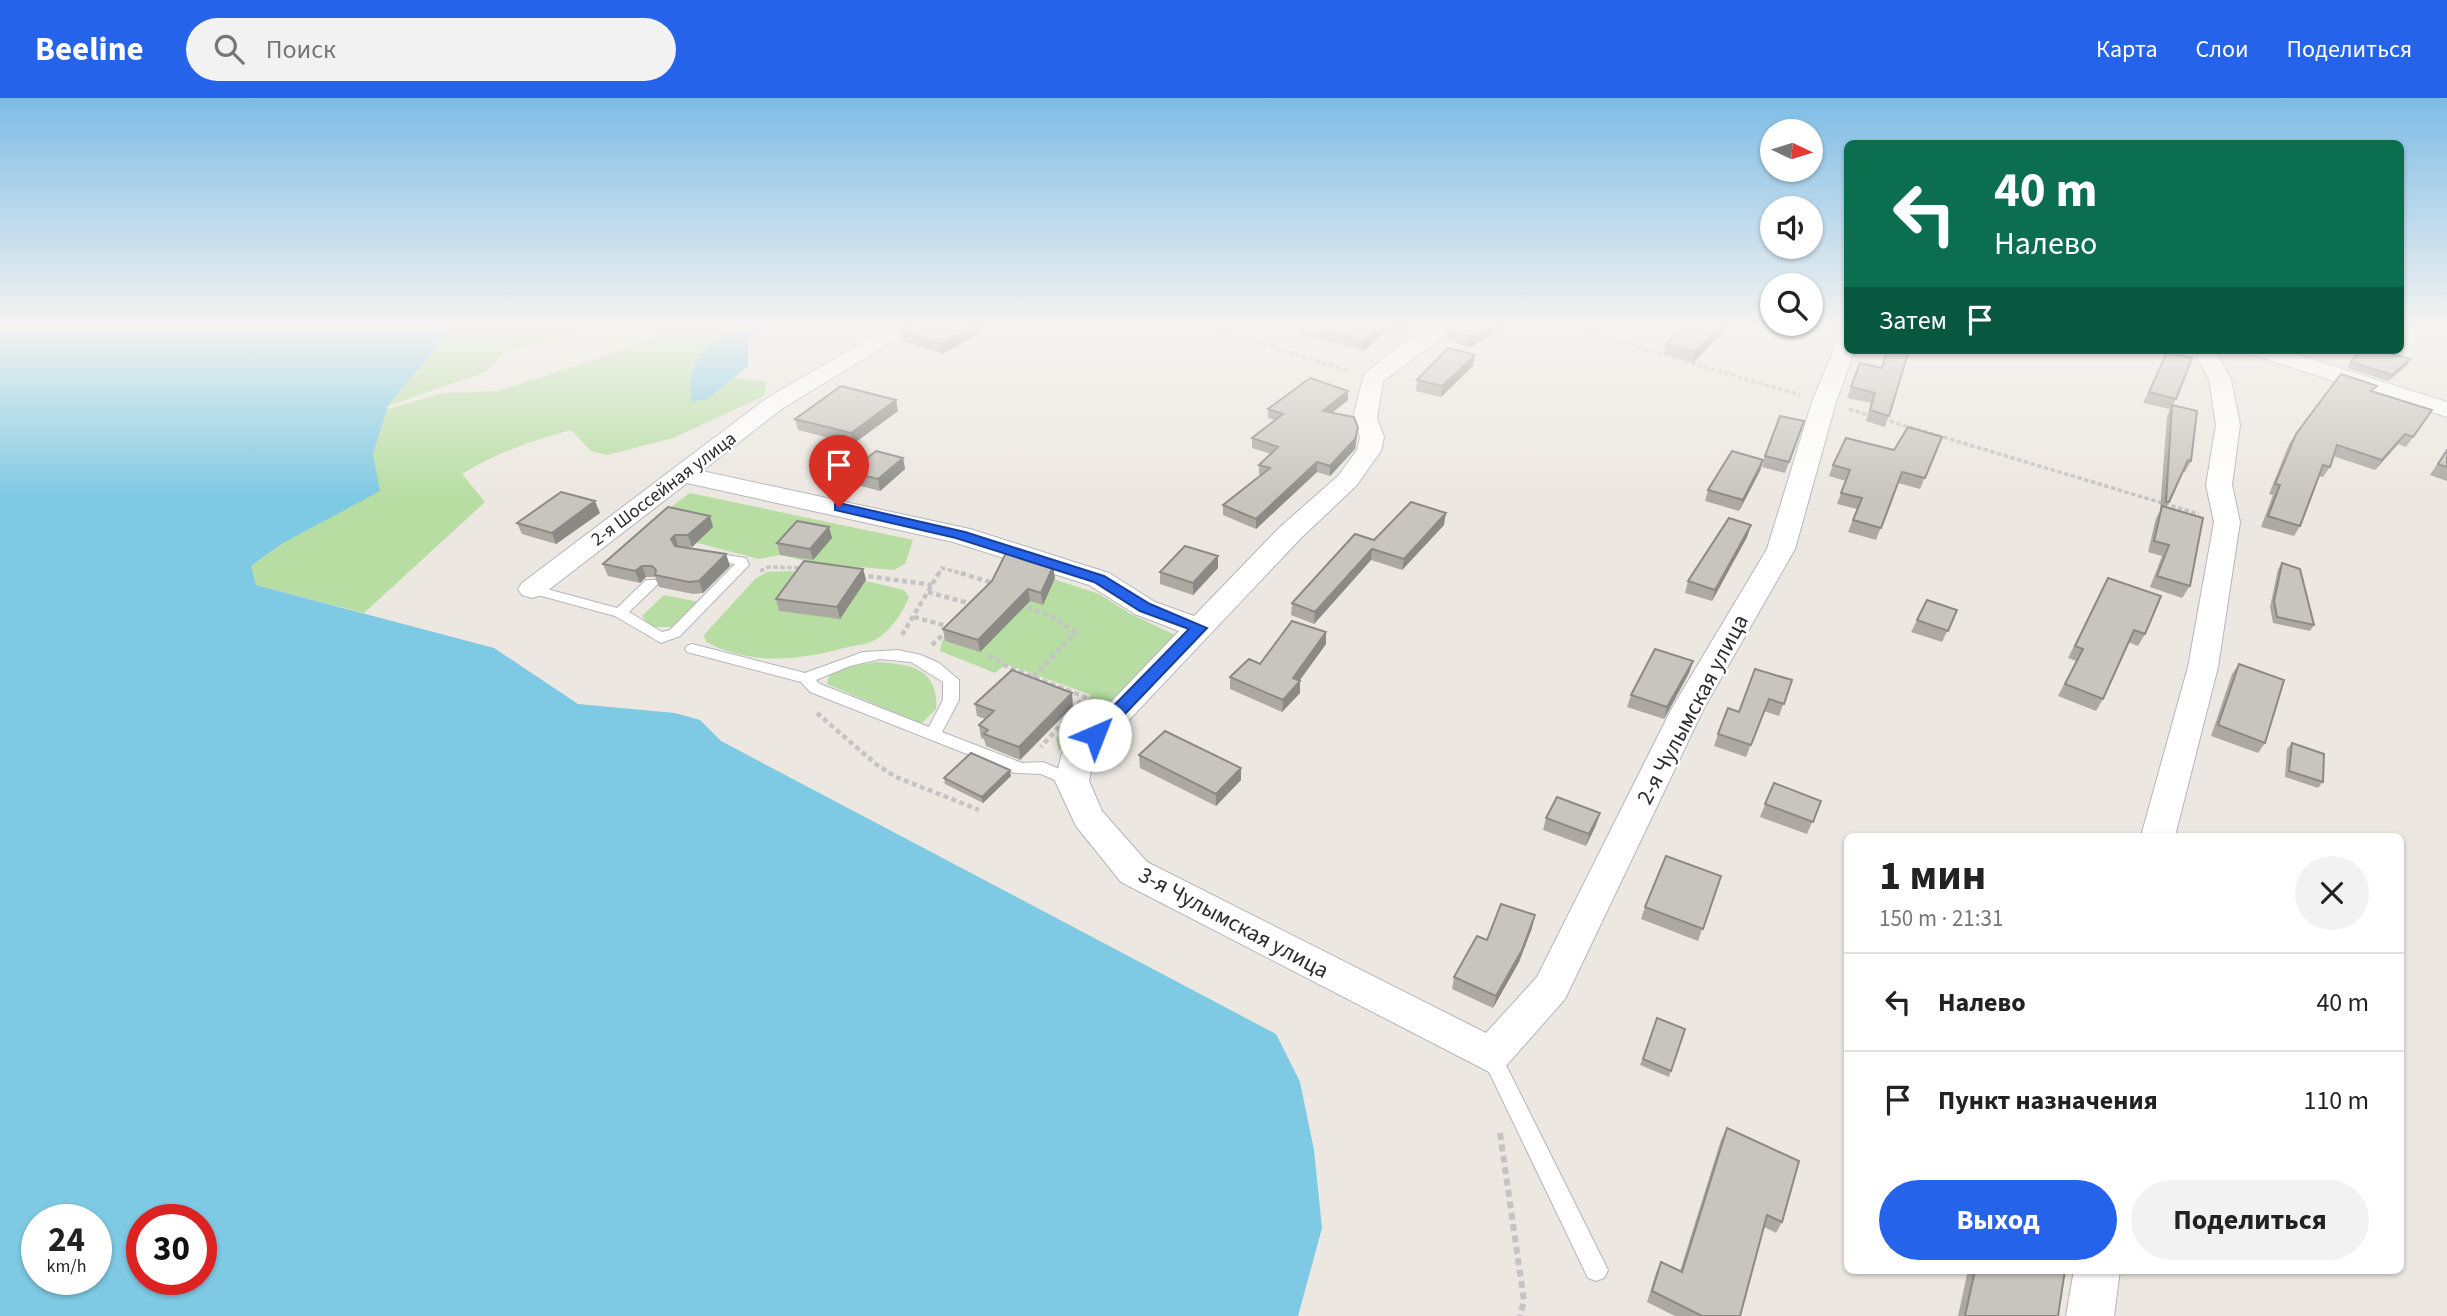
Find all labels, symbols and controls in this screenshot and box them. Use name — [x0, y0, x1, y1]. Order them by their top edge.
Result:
search box — [186, 18, 676, 81]
text: Beeline — [35, 26, 144, 73]
icon: search — [210, 30, 248, 68]
text: Поиск — [266, 31, 336, 68]
text: Карта — [2096, 32, 2158, 67]
text: Слои — [2196, 32, 2249, 67]
text: Поделиться — [2287, 32, 2412, 67]
north arrow — [1760, 119, 1824, 182]
map controls — [1760, 119, 1823, 336]
text: 40 m — [1994, 156, 2098, 226]
icon: left — [1879, 168, 1970, 259]
button: sound — [1760, 196, 1823, 259]
text: Налево — [1994, 221, 2097, 267]
button: search — [1760, 273, 1823, 336]
icon: arrive — [1961, 301, 1999, 339]
text: Затем — [1879, 302, 1947, 339]
street label: 2-я Шоссейная улица — [585, 425, 742, 553]
pin — [809, 435, 869, 507]
icon: arrive — [820, 446, 858, 484]
street label: 2-я Чулымская улица — [1628, 608, 1757, 810]
position arrow — [1058, 698, 1132, 772]
text: 1 мин — [1879, 846, 1986, 906]
button: close — [2295, 856, 2369, 930]
street label: 3-я Чулымская улица — [1133, 858, 1335, 987]
text: 150 m · 21:31 — [1879, 902, 2003, 935]
icon: left — [1879, 983, 1917, 1021]
text: Налево — [1938, 984, 2026, 1021]
text: 40 m — [2316, 984, 2369, 1021]
icon: arrive — [1879, 1081, 1917, 1119]
text: Пункт назначения — [1938, 1082, 2158, 1119]
text: 110 m — [2303, 1082, 2369, 1119]
button: Выход — [1879, 1180, 2117, 1260]
button: Поделиться — [2131, 1180, 2369, 1260]
speed limit sign: 30 — [126, 1204, 217, 1295]
text: 24 — [48, 1215, 85, 1265]
text: km/h — [47, 1254, 86, 1279]

